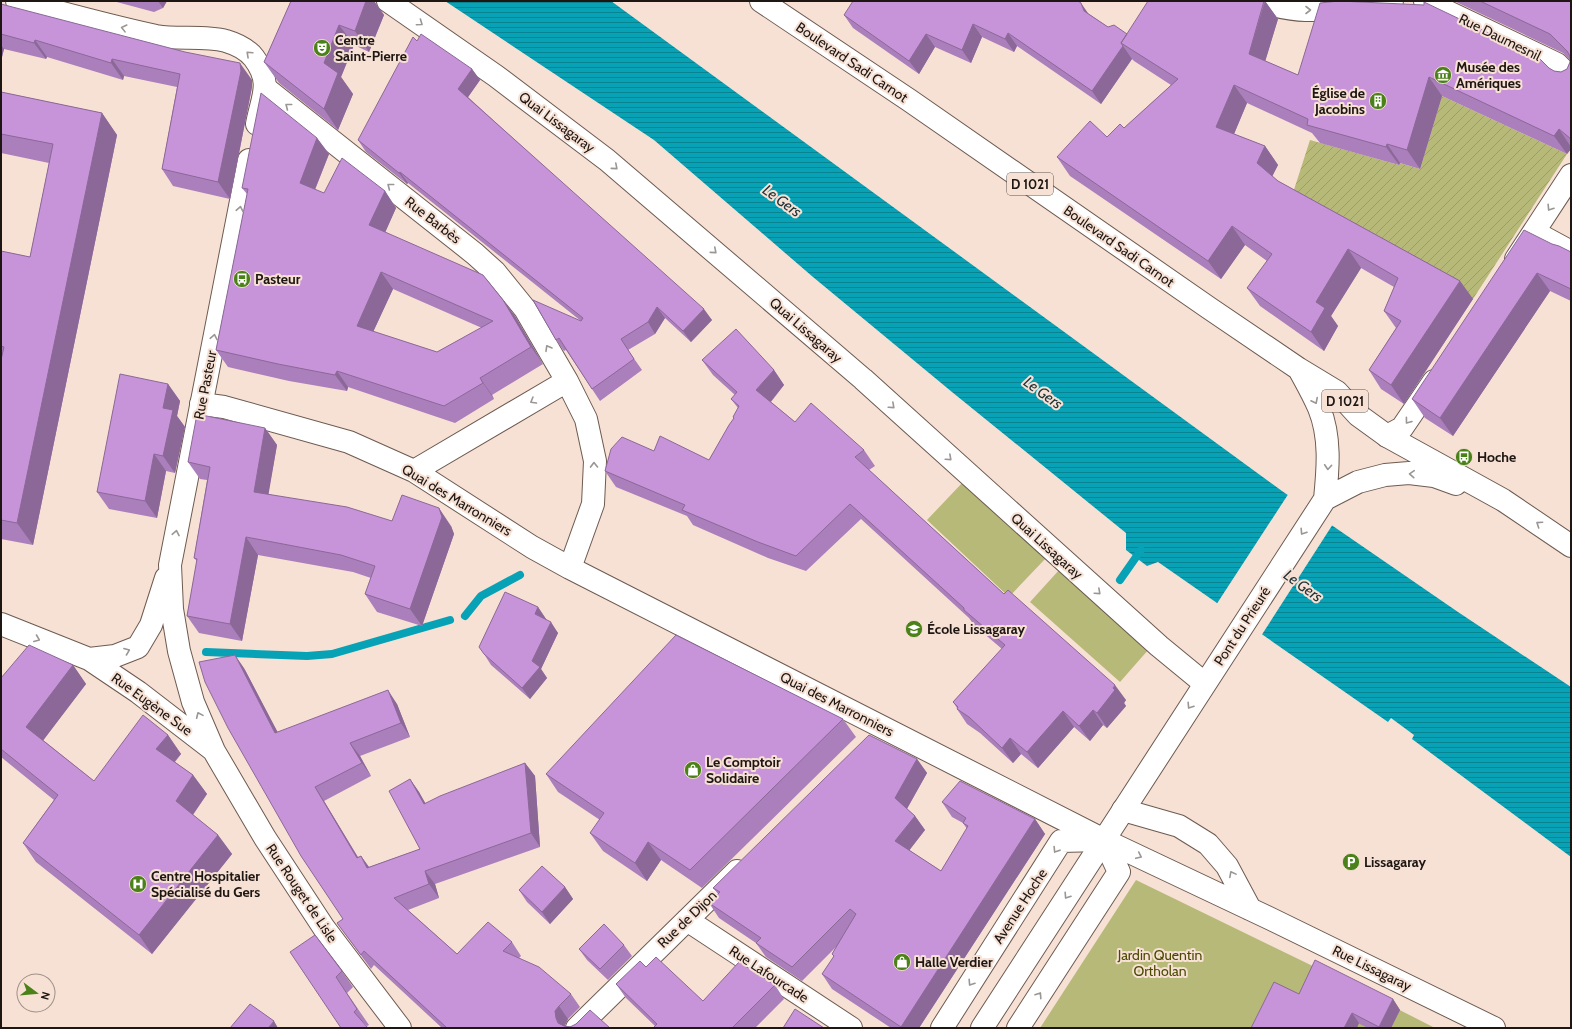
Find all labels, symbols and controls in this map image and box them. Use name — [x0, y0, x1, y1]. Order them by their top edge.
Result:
one-way arrow — [1305, 6, 1311, 14]
street label: Rue Daumesnil — [1456, 9, 1545, 65]
one-way arrow — [416, 18, 423, 26]
street label: Boulevard Sadi Carnot — [793, 18, 912, 106]
one-way arrow — [121, 24, 128, 33]
place label: Centre Saint-Pierre — [335, 31, 407, 65]
theatre icon: Centre Saint-Pierre — [312, 38, 332, 58]
one-way arrow — [247, 52, 254, 59]
place label: Musée des Amériques — [1456, 58, 1521, 92]
museum icon: Musée des Amériques — [1433, 65, 1453, 85]
place label: Église de Jacobins — [1312, 84, 1365, 118]
street label: Quai Lissagaray — [515, 88, 599, 156]
building icon: Église de Jacobins — [1368, 91, 1388, 111]
one-way arrow — [285, 103, 292, 110]
one-way arrow — [610, 162, 618, 169]
road number: D 1021 — [1007, 173, 1053, 195]
water label: Le Gers — [759, 181, 805, 221]
one-way arrow — [388, 184, 395, 191]
street label: Rue Barbès — [401, 193, 465, 248]
street label: Boulevard Sadi Carnot — [1060, 201, 1178, 291]
one-way arrow — [1547, 204, 1555, 211]
one-way arrow — [235, 206, 243, 212]
one-way arrow — [709, 247, 716, 254]
bus stop icon: Pasteur — [232, 269, 252, 289]
place label: Pasteur — [255, 270, 301, 288]
street label: Quai Lissagaray — [766, 293, 846, 367]
one-way arrow — [210, 334, 218, 340]
one-way arrow — [545, 344, 552, 352]
street label: Rue Pasteur — [190, 348, 221, 421]
water label: Le Gers — [1020, 373, 1066, 413]
road number: D 1021 — [1322, 390, 1368, 412]
one-way arrow — [530, 396, 538, 403]
one-way arrow — [1310, 396, 1318, 404]
one-way arrow — [887, 401, 894, 408]
one-way arrow — [1405, 416, 1412, 423]
bus stop icon: Hoche — [1454, 447, 1474, 467]
place label: Hoche — [1477, 448, 1516, 466]
one-way arrow — [945, 453, 952, 460]
street label: Quai des Marronniers — [399, 460, 515, 540]
one-way arrow — [590, 462, 598, 468]
one-way arrow — [1323, 464, 1332, 470]
one-way arrow — [1409, 470, 1415, 479]
street label: Quai Lissagaray — [1007, 509, 1087, 583]
one-way arrow — [1536, 521, 1543, 529]
one-way arrow — [1301, 528, 1308, 535]
one-way arrow — [172, 530, 180, 536]
water label: Le Gers — [1280, 566, 1326, 606]
street label: Pont du Prieuré — [1210, 583, 1274, 669]
one-way arrow — [1093, 587, 1101, 594]
school or university icon: École Lissagaray — [904, 619, 924, 639]
place label: École Lissagaray — [927, 620, 1025, 638]
one-way arrow — [34, 634, 41, 642]
one-way arrow — [124, 648, 131, 656]
street label: Quai des Marronniers — [777, 668, 897, 741]
street label: Rue Eugène Sue — [108, 669, 196, 739]
one-way arrow — [1187, 702, 1195, 709]
one-way arrow — [195, 712, 203, 719]
place label: Le Comptoir Solidaire — [706, 753, 781, 787]
shop icon: Le Comptoir Solidaire — [683, 760, 703, 780]
street label: Rue Rouget de Lisle — [262, 840, 342, 946]
one-way arrow — [1053, 846, 1061, 853]
one-way arrow — [1135, 851, 1142, 859]
parking icon: Lissagaray — [1341, 852, 1361, 872]
place label: Lissagaray — [1364, 853, 1426, 871]
street label: Avenue Hoche — [989, 865, 1051, 947]
place label: Centre Hospitalier Spécialisé du Gers — [151, 867, 260, 901]
one-way arrow — [1229, 871, 1237, 879]
hospital icon: Centre Hospitalier Spécialisé du Gers — [128, 874, 148, 894]
street label: Rue de Dijon — [654, 886, 721, 952]
one-way arrow — [1064, 892, 1072, 899]
street label: Rue Lissagaray — [1330, 941, 1414, 995]
street label: Rue Lafourcade — [726, 942, 812, 1006]
park label: Jardin Quentin Ortholan — [1117, 946, 1202, 980]
shop icon: Halle Verdier — [892, 952, 912, 972]
place label: Halle Verdier — [915, 953, 993, 971]
north arrow — [16, 973, 56, 1013]
one-way arrow — [968, 979, 976, 986]
text: N — [38, 990, 53, 1001]
one-way arrow — [1034, 992, 1042, 999]

